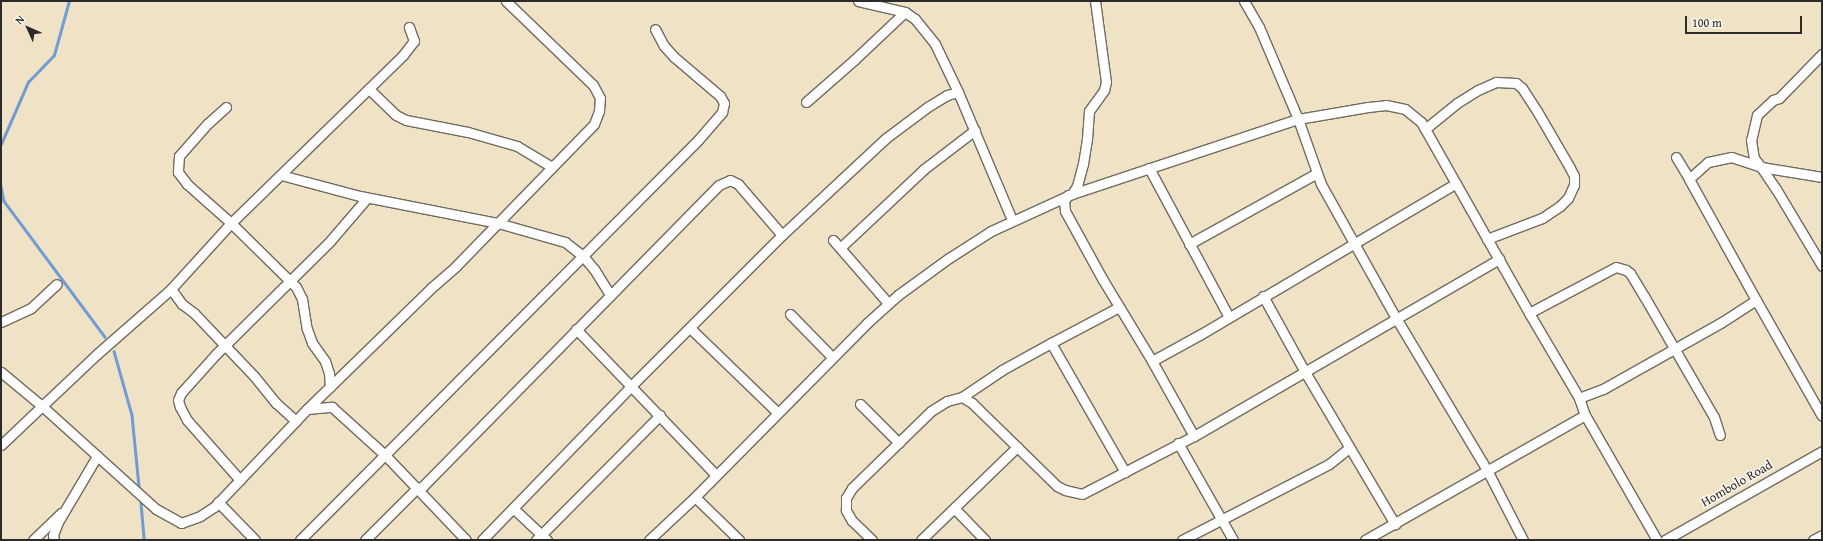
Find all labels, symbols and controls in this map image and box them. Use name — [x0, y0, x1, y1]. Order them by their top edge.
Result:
north arrow — [8, 8, 48, 48]
scale bar — [1687, 8, 1804, 34]
text: N — [11, 11, 28, 28]
text: 100 m — [1692, 14, 1722, 31]
street label: Hombolo Road — [1699, 457, 1775, 511]

